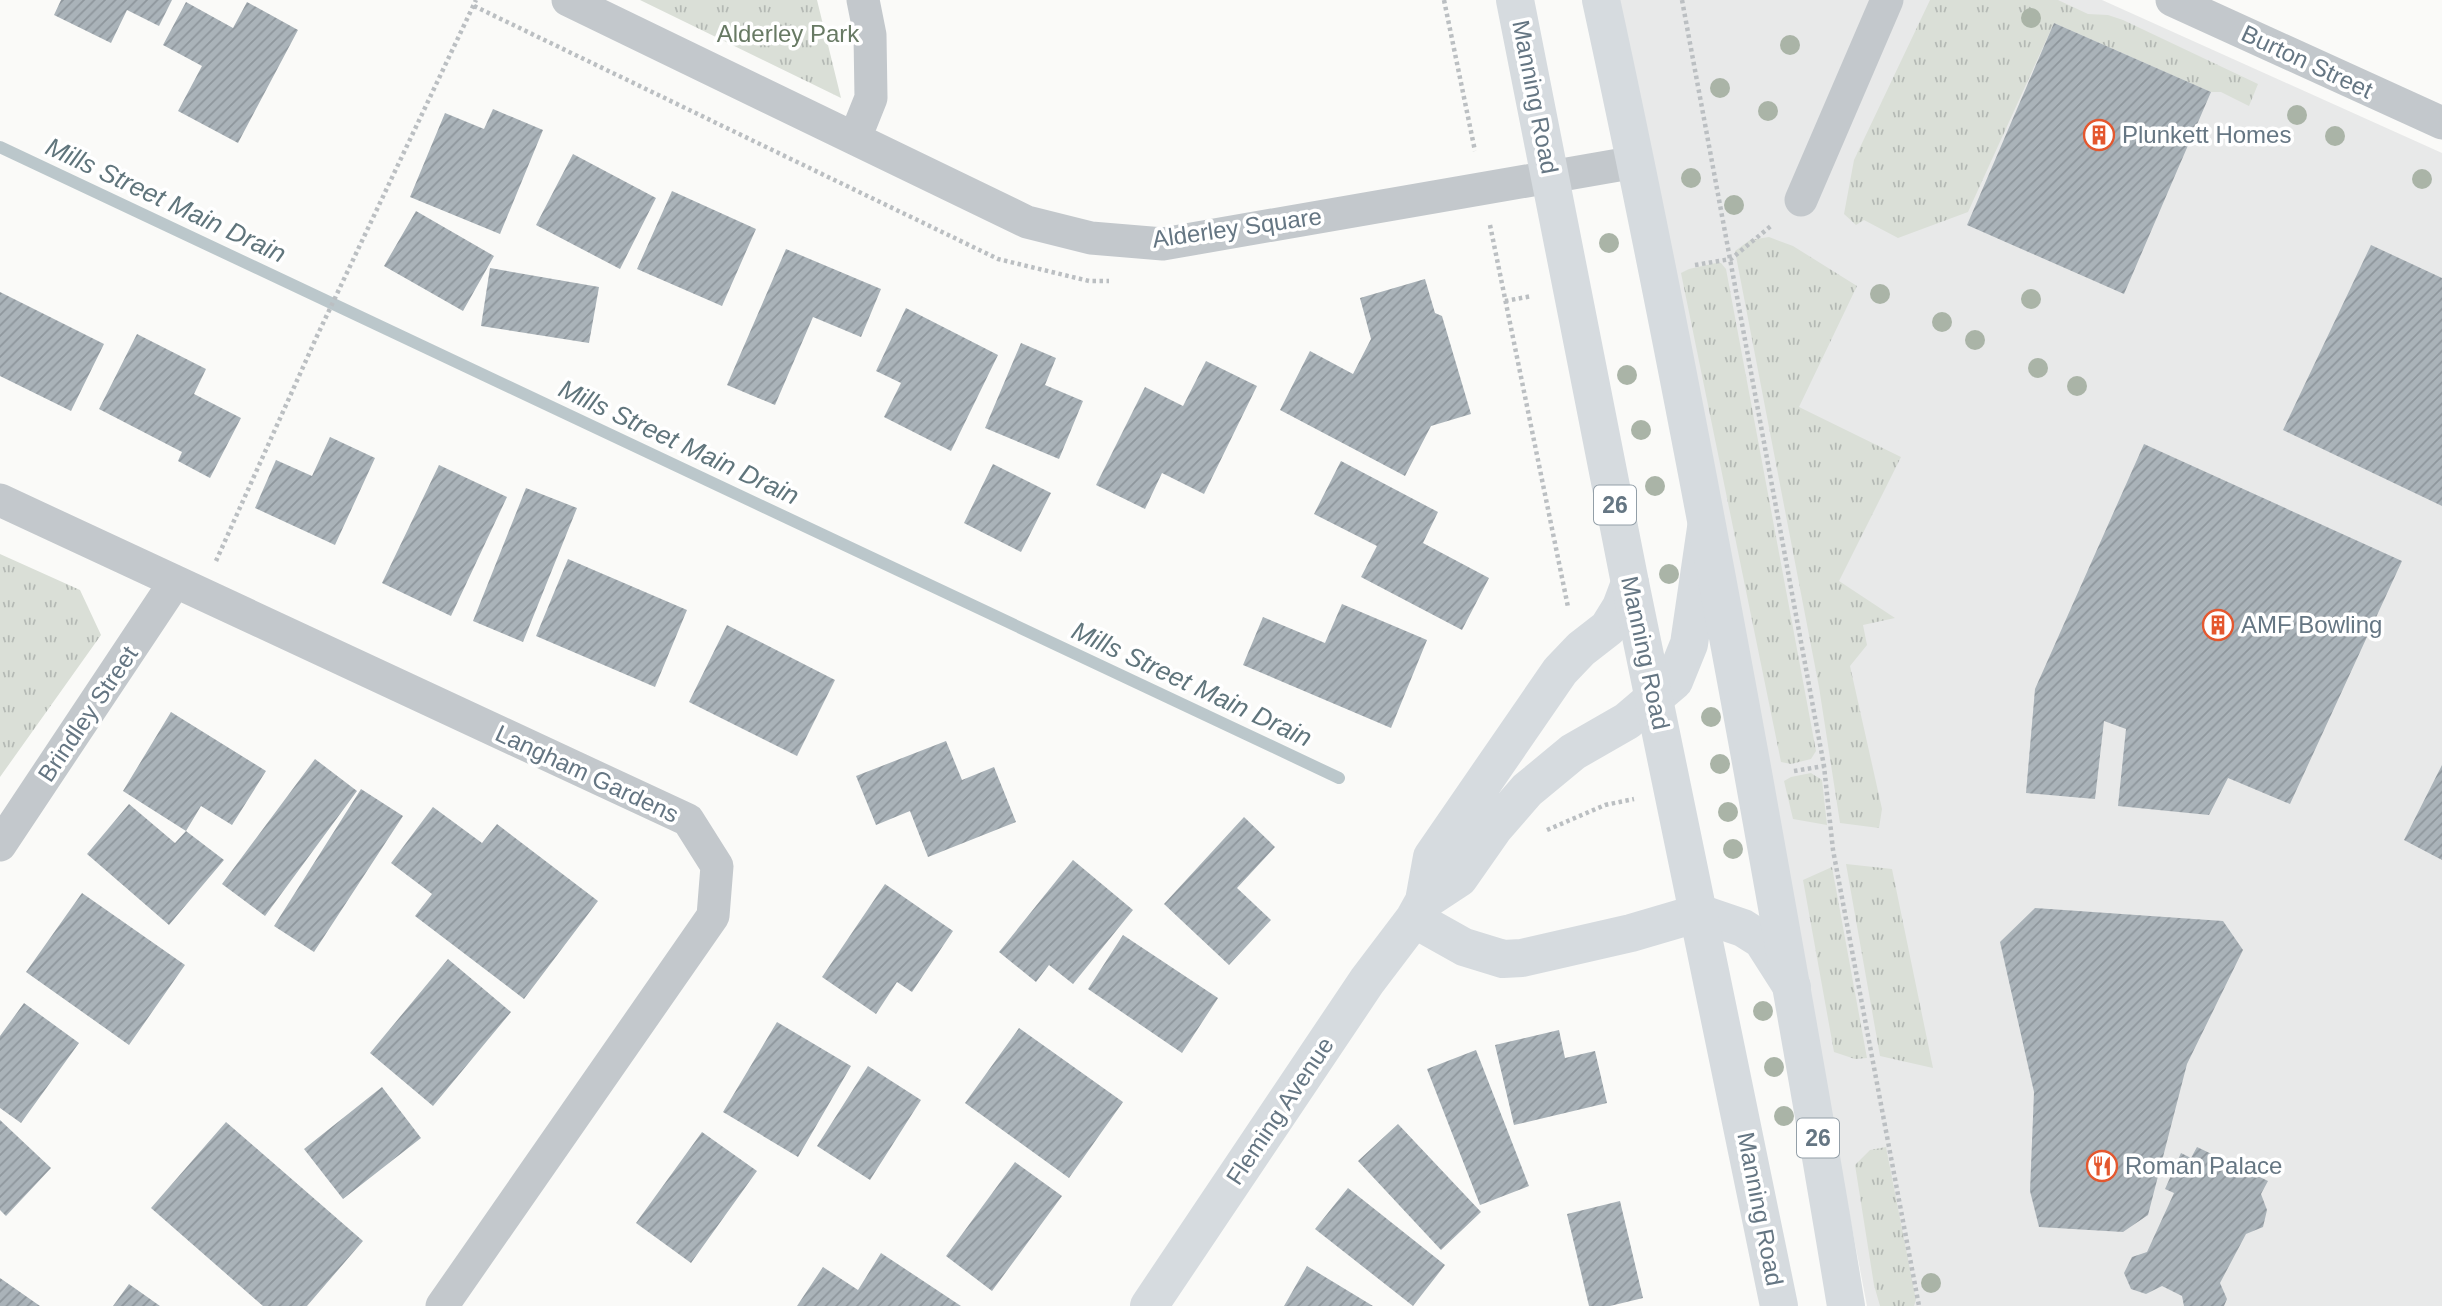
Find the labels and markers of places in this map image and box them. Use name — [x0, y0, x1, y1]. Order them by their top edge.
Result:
building icon: Plunkett Homes — [2082, 118, 2116, 152]
place label: Plunkett Homes — [2122, 121, 2291, 148]
building icon: AMF Bowling — [2201, 608, 2235, 642]
place label: AMF Bowling — [2241, 611, 2382, 638]
restaurant icon: Roman Palace — [2085, 1149, 2119, 1183]
place label: Roman Palace — [2125, 1152, 2282, 1179]

